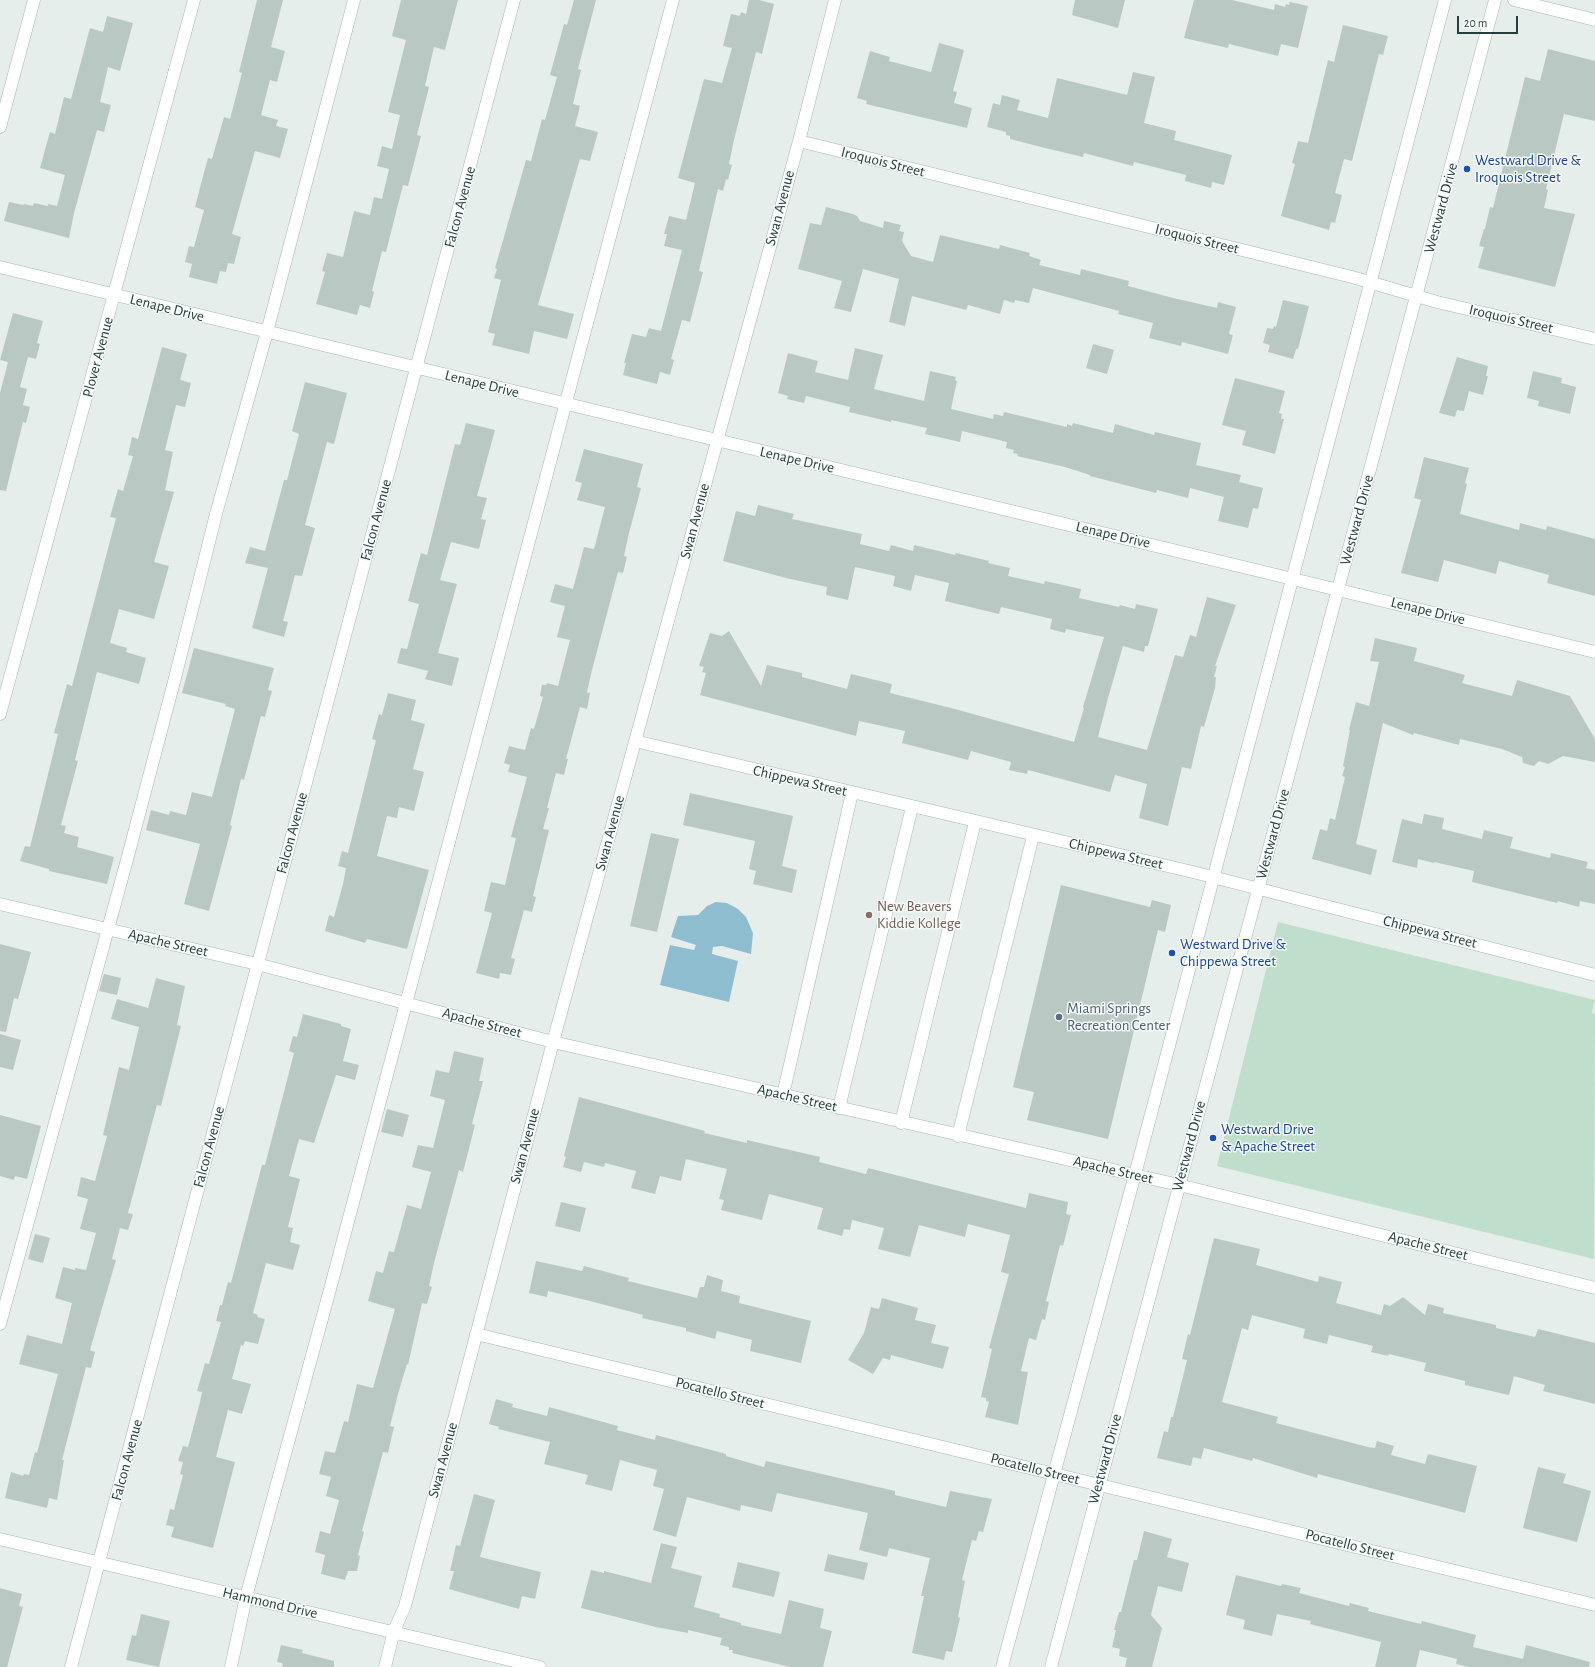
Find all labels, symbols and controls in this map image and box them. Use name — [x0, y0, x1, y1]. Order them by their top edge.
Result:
scale bar — [1459, 8, 1520, 34]
text: 20 m — [1464, 17, 1487, 29]
street label: Iroquois Street — [839, 143, 927, 181]
place label: Westward Drive & Iroquois Street — [1475, 151, 1581, 186]
street label: Westward Drive — [1420, 161, 1462, 255]
street label: Falcon Avenue — [440, 164, 480, 250]
marker: Westward Drive & Iroquois Street — [1462, 164, 1472, 174]
street label: Swan Avenue — [761, 168, 799, 248]
street label: Iroquois Street — [1153, 220, 1241, 258]
street label: Lenape Drive — [128, 290, 206, 326]
street label: Iroquois Street — [1467, 301, 1555, 337]
street label: Plover Avenue — [79, 315, 117, 399]
street label: Lenape Drive — [443, 366, 521, 402]
street label: Lenape Drive — [758, 443, 836, 477]
street label: Westward Drive — [1336, 473, 1378, 567]
street label: Falcon Avenue — [356, 477, 396, 563]
street label: Swan Avenue — [676, 481, 714, 561]
street label: Lenape Drive — [1074, 518, 1152, 552]
street label: Lenape Drive — [1389, 593, 1467, 629]
street label: Chippewa Street — [751, 761, 849, 801]
street label: Westward Drive — [1252, 787, 1294, 881]
street label: Falcon Avenue — [272, 790, 312, 876]
street label: Swan Avenue — [591, 793, 629, 873]
street label: Chippewa Street — [1067, 834, 1165, 874]
place label: New Beavers Kiddie Kollege — [877, 897, 961, 932]
marker: New Beavers Kiddie Kollege — [864, 910, 874, 920]
street label: Chippewa Street — [1381, 912, 1479, 952]
street label: Apache Street — [126, 925, 210, 961]
place label: Westward Drive & Chippewa Street — [1180, 935, 1286, 970]
marker: Westward Drive & Chippewa Street — [1167, 948, 1177, 958]
place label: Miami Springs Recreation Center — [1067, 999, 1170, 1034]
street label: Apache Street — [440, 1004, 524, 1042]
marker: Miami Springs Recreation Center — [1054, 1012, 1064, 1022]
street label: Apache Street — [755, 1080, 839, 1116]
street label: Westward Drive — [1168, 1099, 1210, 1193]
street label: Falcon Avenue — [189, 1104, 229, 1190]
street label: Swan Avenue — [506, 1106, 544, 1186]
place label: Westward Drive & Apache Street — [1221, 1120, 1315, 1155]
marker: Westward Drive & Apache Street — [1208, 1133, 1218, 1143]
street label: Apache Street — [1071, 1152, 1155, 1188]
street label: Apache Street — [1386, 1227, 1470, 1265]
street label: Pocatello Street — [674, 1373, 766, 1413]
street label: Westward Drive — [1084, 1412, 1126, 1506]
street label: Falcon Avenue — [107, 1417, 147, 1503]
street label: Swan Avenue — [424, 1420, 462, 1500]
street label: Pocatello Street — [989, 1449, 1081, 1489]
street label: Pocatello Street — [1304, 1525, 1396, 1565]
street label: Hammond Drive — [221, 1583, 319, 1623]

